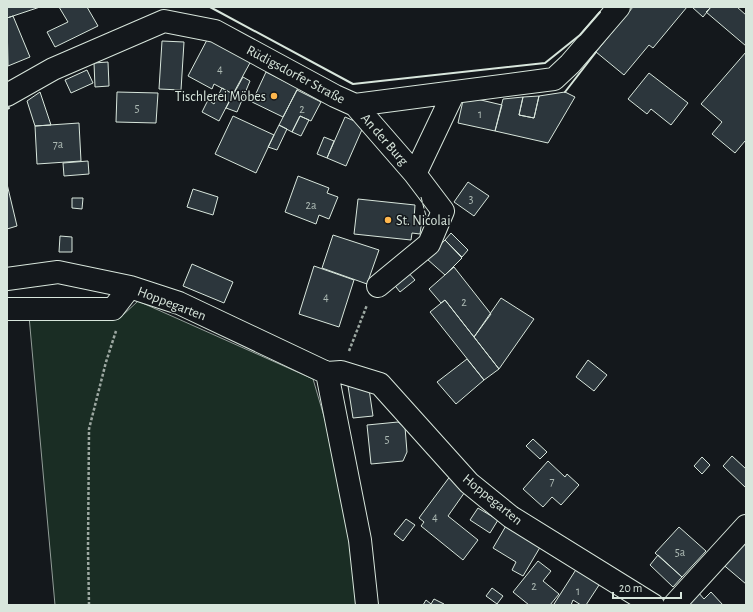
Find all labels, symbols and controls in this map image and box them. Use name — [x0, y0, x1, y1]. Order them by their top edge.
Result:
street label: Rüdigsdorfer Straße — [244, 43, 347, 107]
house number: 4 — [217, 63, 223, 75]
place label: Tischlerei Möbes — [175, 90, 266, 104]
marker: Tischlerei Möbes — [269, 91, 279, 101]
house number: 5 — [134, 102, 140, 114]
house number: 2 — [299, 103, 305, 115]
house number: 1 — [478, 108, 482, 120]
street label: An der Burg — [358, 111, 411, 168]
house number: 7a — [53, 138, 64, 150]
house number: 3 — [469, 193, 474, 205]
house number: 2a — [305, 199, 317, 211]
place label: St. Nicolai — [396, 214, 451, 228]
marker: St. Nicolai — [383, 215, 393, 225]
street label: Hoppegarten — [135, 284, 208, 323]
house number: 4 — [323, 291, 329, 303]
house number: 2 — [461, 296, 467, 308]
house number: 5 — [384, 433, 390, 445]
street label: Hoppegarten — [460, 472, 525, 528]
house number: 7 — [549, 475, 555, 487]
house number: 4 — [432, 511, 438, 523]
house number: 5a — [675, 546, 686, 558]
scale bar — [613, 574, 681, 600]
house number: 2 — [531, 580, 537, 592]
text: 20 m — [619, 582, 642, 594]
house number: 1 — [576, 585, 580, 597]

